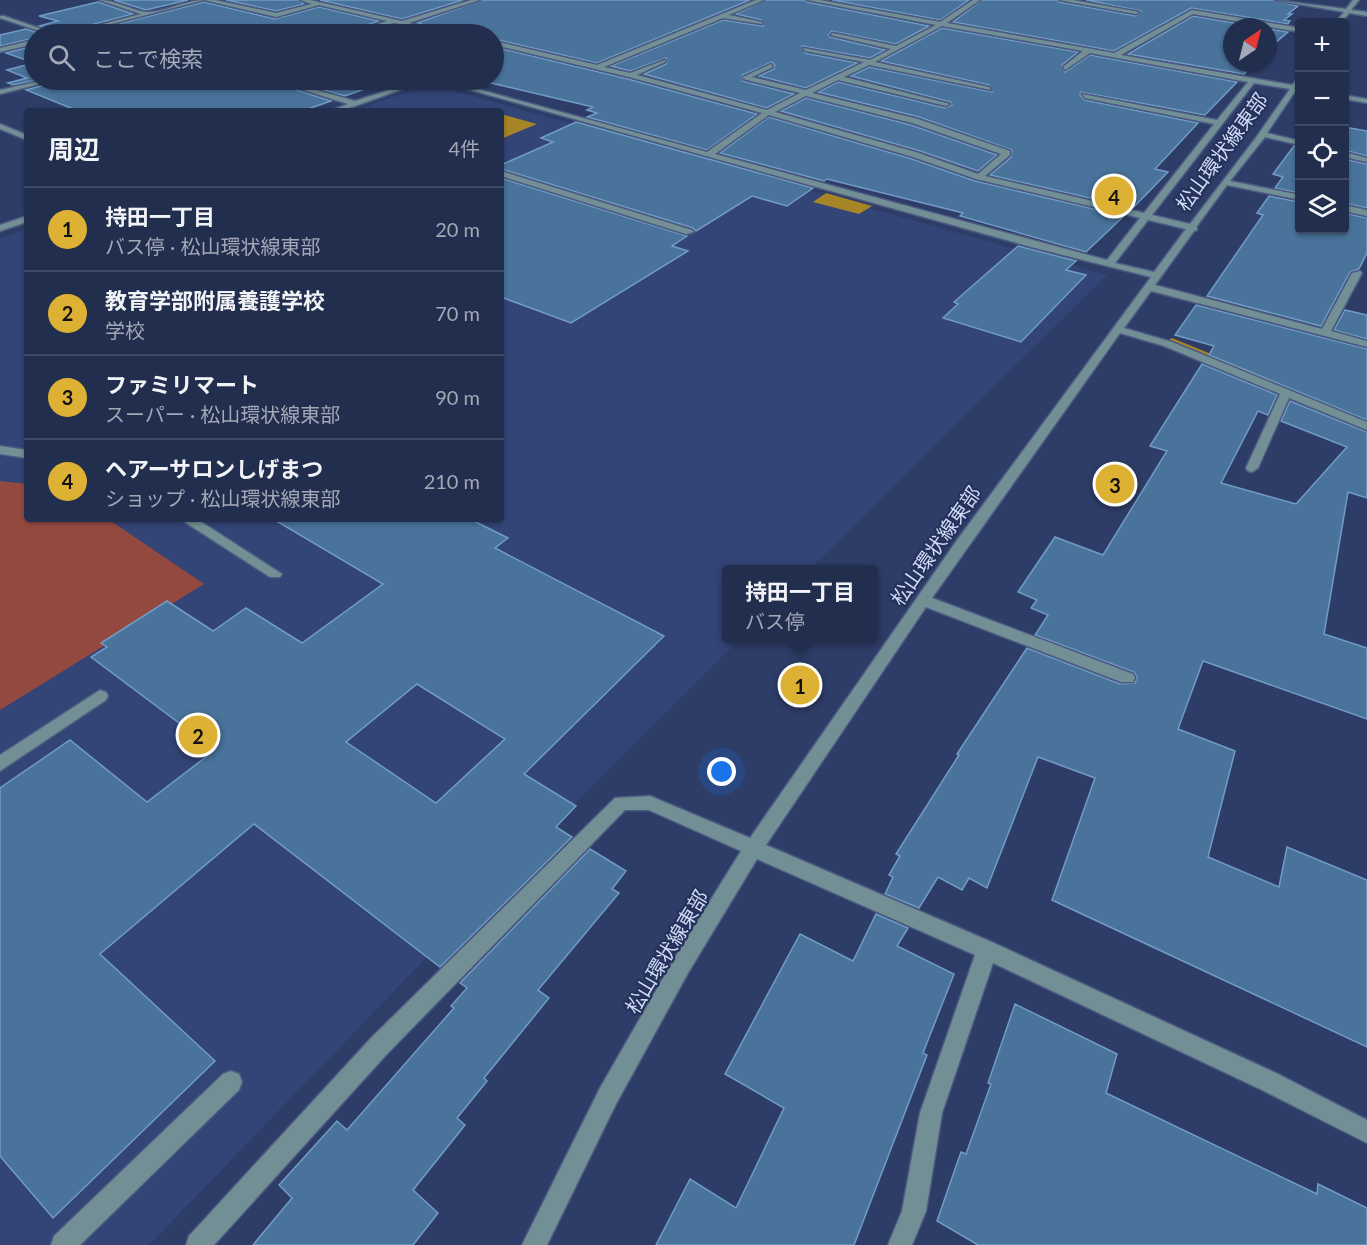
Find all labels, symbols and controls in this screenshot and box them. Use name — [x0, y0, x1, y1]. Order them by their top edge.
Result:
north arrow — [1223, 18, 1277, 72]
map controls — [1295, 18, 1349, 234]
button: + — [1295, 18, 1349, 72]
search box — [24, 24, 504, 90]
icon: search — [45, 41, 78, 74]
text: ここで検索 — [93, 45, 203, 72]
button: − — [1295, 72, 1349, 126]
street label: 松山環状線東部 — [1170, 88, 1272, 215]
button: locate — [1295, 126, 1349, 180]
text: 周辺 — [48, 133, 100, 165]
text: 4件 — [448, 136, 480, 160]
pin: 4 — [1094, 174, 1134, 218]
button: layers — [1295, 180, 1349, 234]
text: 持田一丁目 — [105, 203, 215, 230]
text: 1 — [62, 217, 73, 241]
text: 20 m — [435, 217, 480, 241]
text: バス停 · 松山環状線東部 — [105, 234, 320, 258]
text: 教育学部附属養護学校 — [105, 287, 325, 314]
text: 2 — [62, 301, 73, 325]
text: 70 m — [435, 301, 480, 325]
text: 学校 — [105, 318, 145, 342]
text: ファミリマート — [105, 371, 259, 398]
text: 3 — [62, 385, 73, 409]
text: 90 m — [435, 385, 480, 409]
text: スーパー · 松山環状線東部 — [105, 402, 340, 426]
text: ヘアーサロンしげまつ — [105, 455, 323, 482]
pin: 3 — [1096, 462, 1134, 506]
text: 4 — [62, 469, 73, 493]
text: 210 m — [424, 469, 480, 493]
street label: 松山環状線東部 — [885, 481, 985, 610]
text: ショップ · 松山環状線東部 — [105, 486, 340, 510]
popup — [722, 565, 878, 643]
text: 持田一丁目 — [745, 578, 855, 605]
text: バス停 — [745, 609, 805, 633]
pin: 1 — [780, 662, 820, 708]
pin: 2 — [178, 712, 218, 758]
your location — [707, 757, 736, 786]
street label: 松山環状線東部 — [620, 885, 712, 1018]

